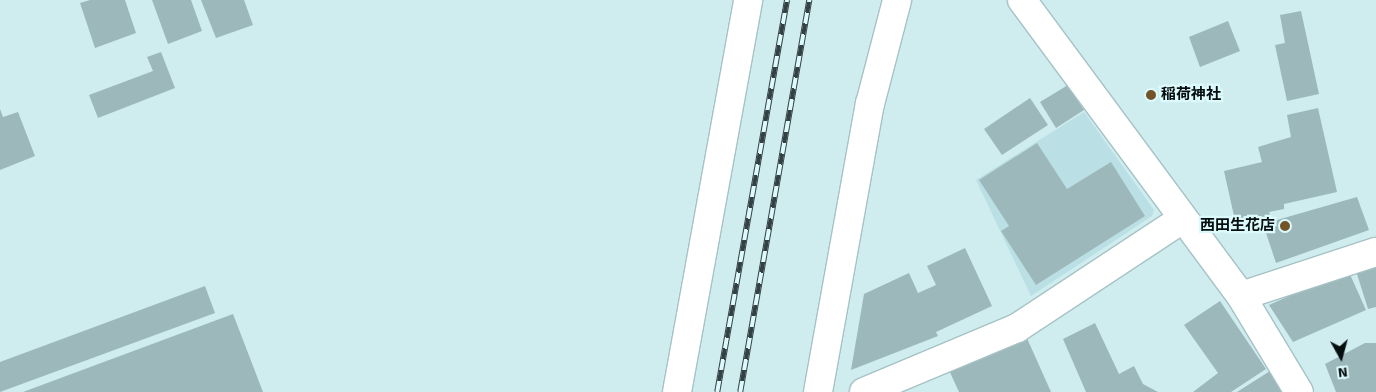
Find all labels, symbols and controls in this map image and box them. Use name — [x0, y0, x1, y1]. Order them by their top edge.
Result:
place label: 稲荷神社 — [1161, 86, 1221, 104]
marker: 稲荷神社 — [1145, 89, 1157, 101]
place label: 西田生花店 — [1200, 217, 1275, 235]
marker: 西田生花店 — [1279, 220, 1291, 232]
north arrow — [1316, 332, 1366, 382]
text: N — [1337, 363, 1349, 381]

